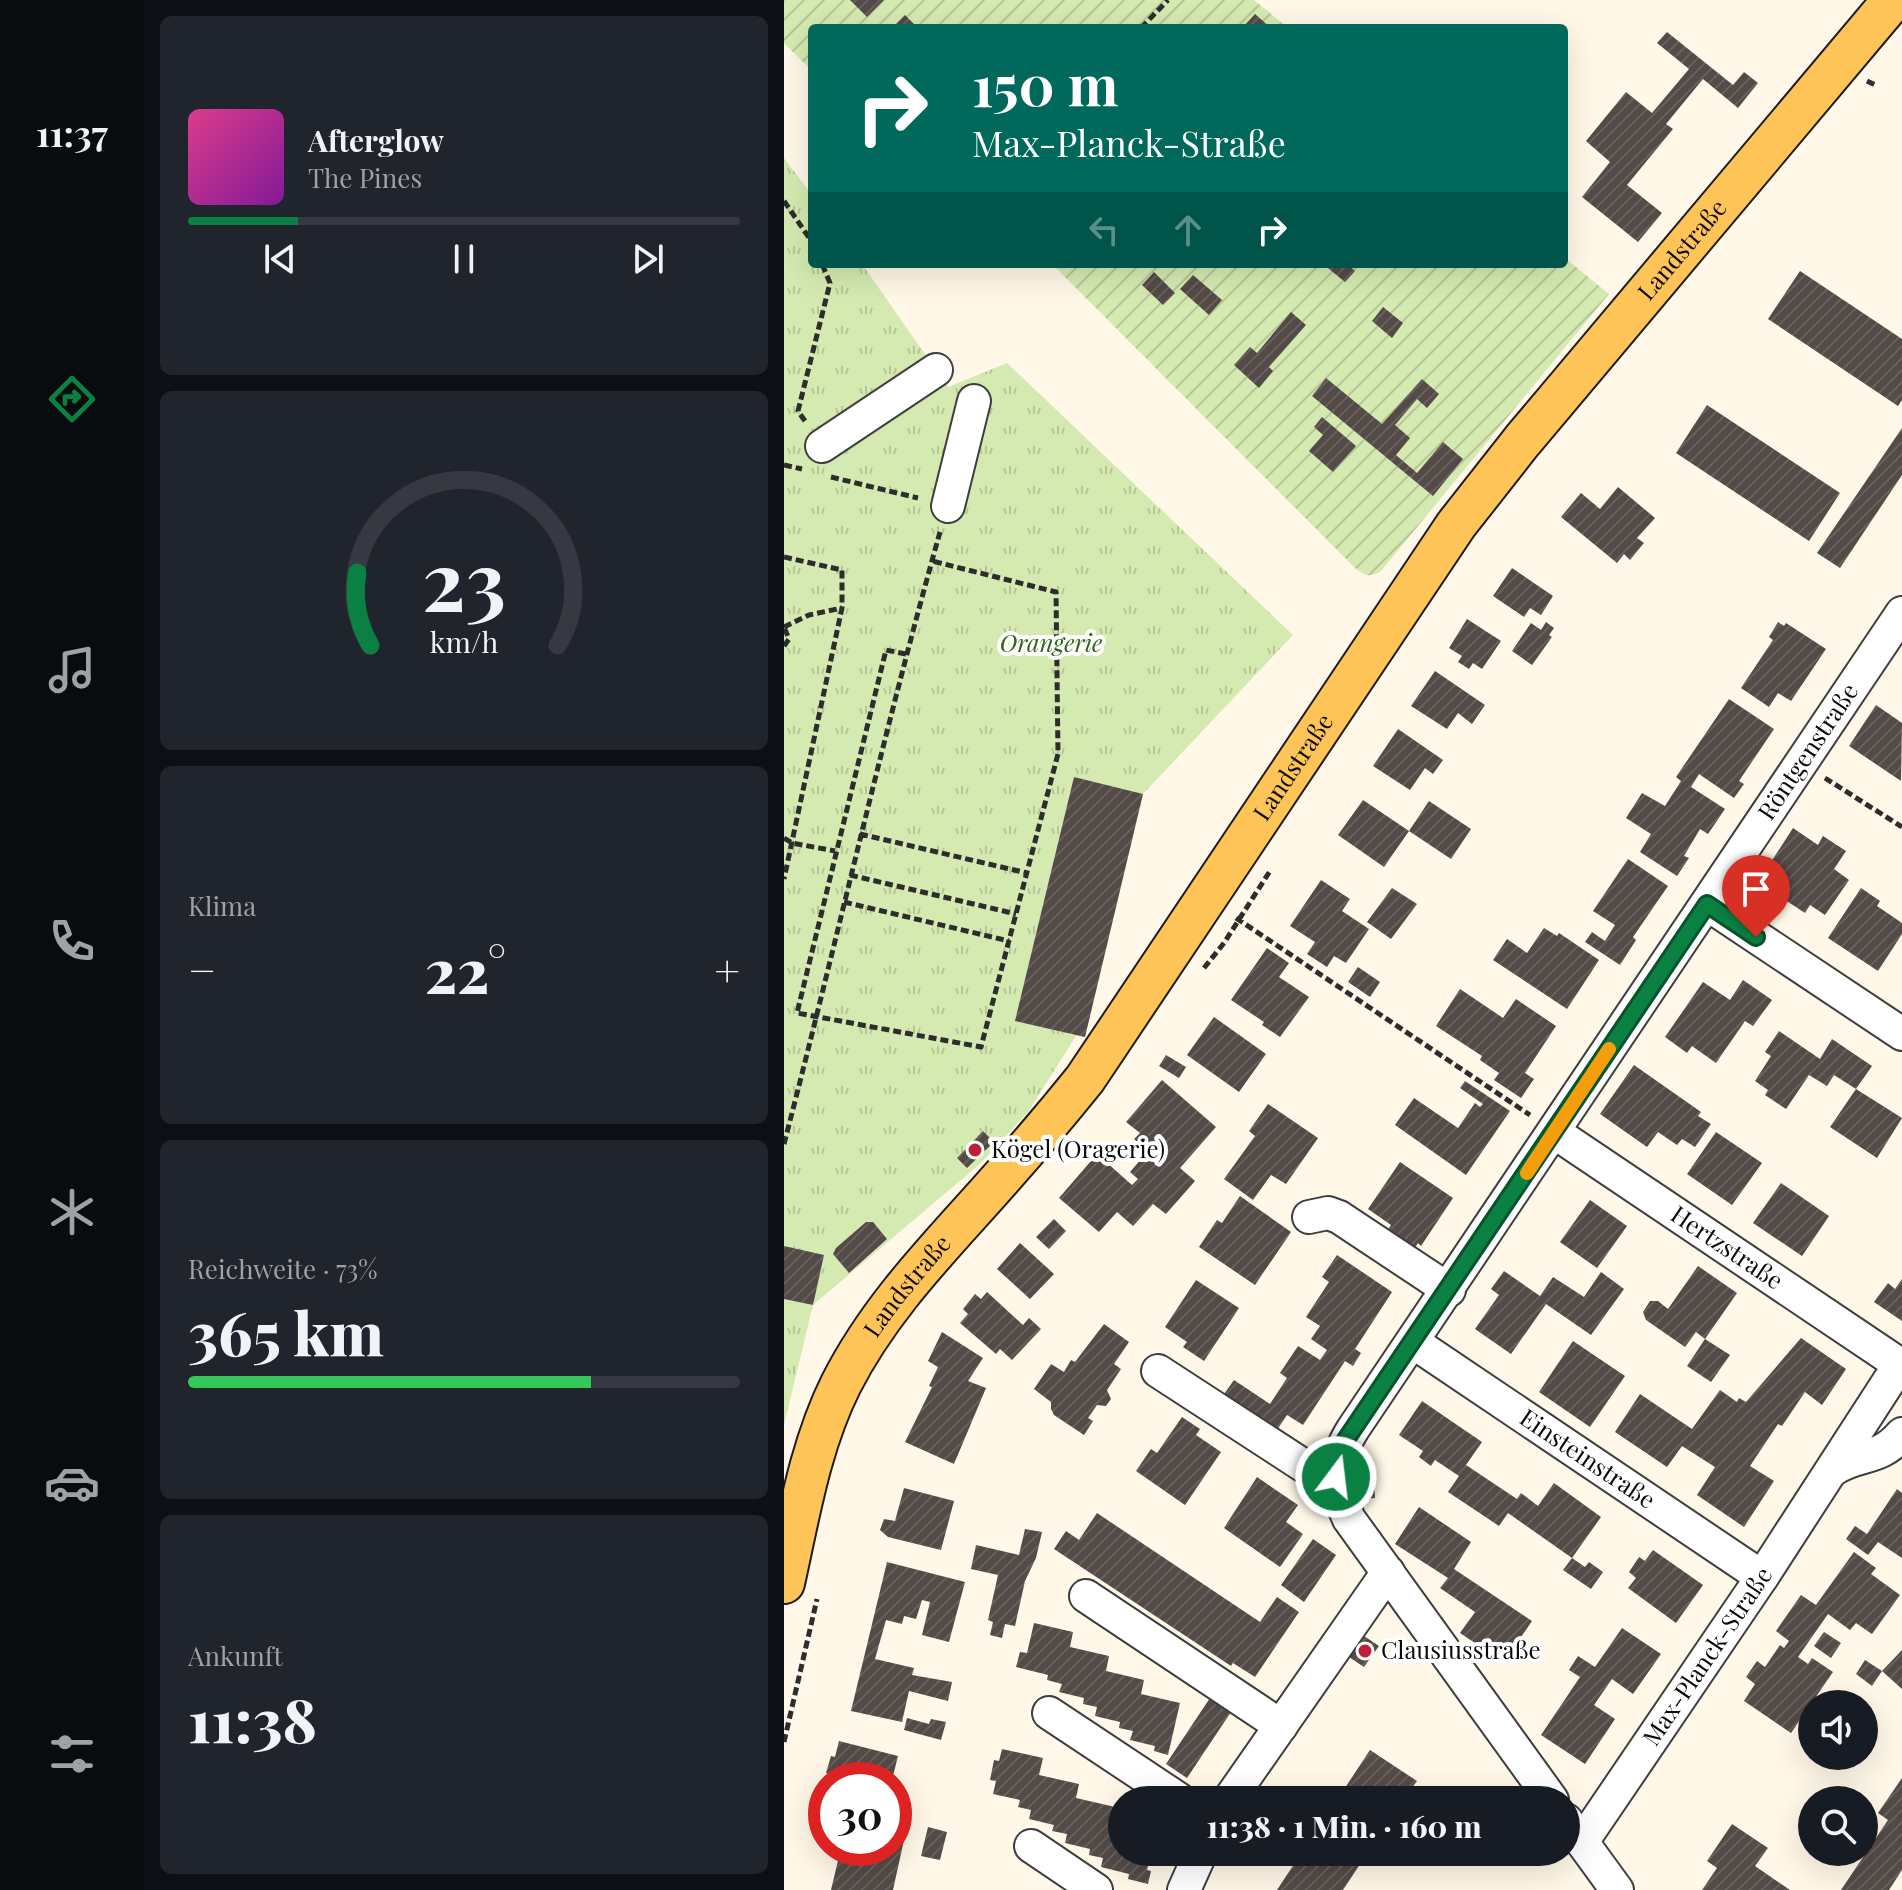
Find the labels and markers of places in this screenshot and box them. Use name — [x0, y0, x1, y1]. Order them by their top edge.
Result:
pin — [1722, 855, 1790, 937]
place label: Kögel (Oragerie) — [991, 1132, 1165, 1164]
marker: Kögel (Oragerie) — [966, 1141, 984, 1159]
place label: Clausiusstraße — [1381, 1633, 1541, 1665]
marker: Clausiusstraße — [1356, 1642, 1374, 1660]

